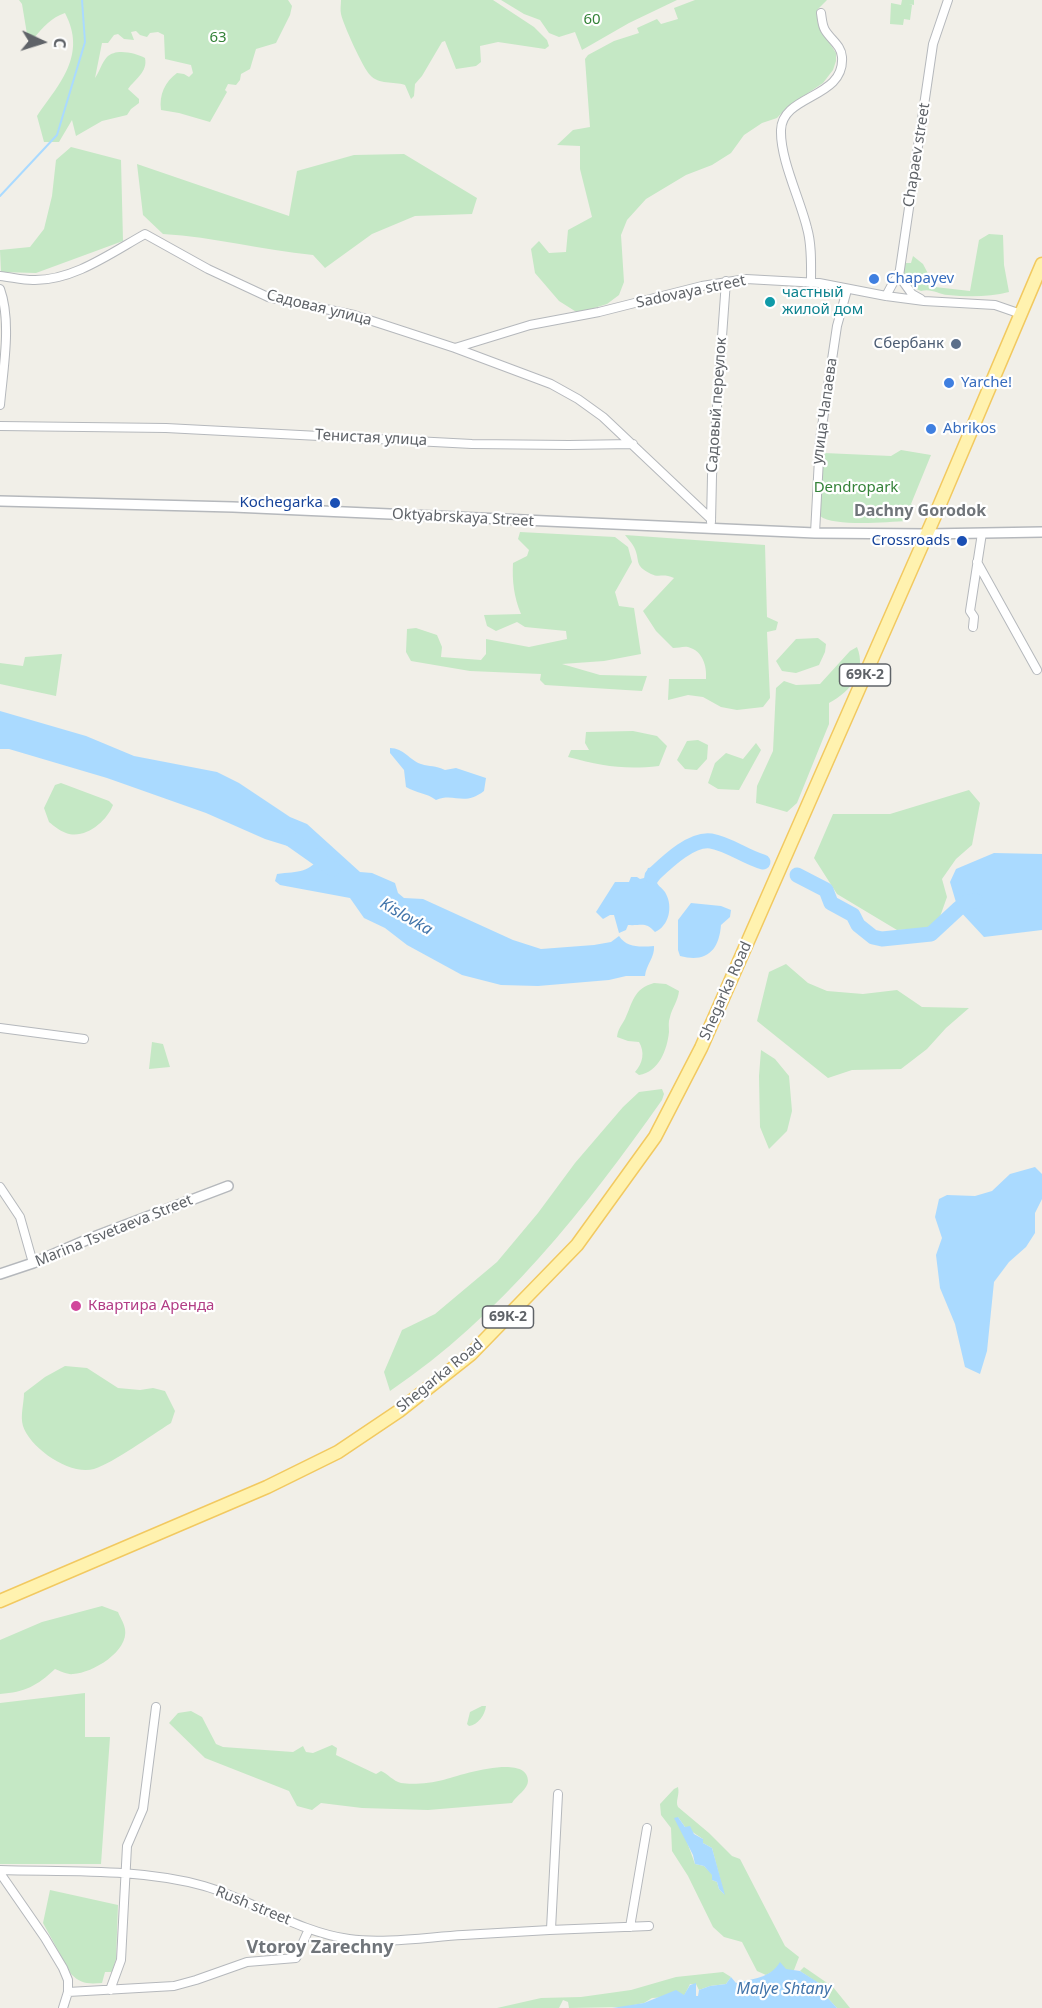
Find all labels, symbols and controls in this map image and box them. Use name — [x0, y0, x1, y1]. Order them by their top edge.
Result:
park label: 60 — [583, 11, 601, 29]
north arrow — [12, 12, 72, 72]
park label: 63 — [209, 29, 227, 47]
text: С — [49, 37, 71, 49]
street label: Chapaev street — [900, 102, 934, 208]
place label: Chapayev — [886, 270, 954, 288]
street label: Sadovaya street — [635, 272, 747, 312]
marker: Chapayev — [867, 272, 881, 286]
place label: частный жилой дом — [782, 284, 863, 319]
street label: Садовая улица — [265, 286, 373, 330]
marker: частный жилой дом — [763, 295, 777, 309]
place label: Сбербанк — [874, 335, 944, 353]
street label: Садовый переулок — [703, 337, 731, 473]
marker: Сбербанк — [949, 337, 963, 351]
street label: улица Чапаева — [809, 357, 841, 465]
place label: Yarche! — [961, 374, 1012, 392]
marker: Yarche! — [942, 376, 956, 390]
place label: Abrikos — [943, 420, 996, 438]
marker: Abrikos — [924, 422, 938, 436]
street label: Тенистая улица — [314, 426, 428, 450]
park label: Dendropark — [814, 479, 898, 497]
place label: Kochegarka — [239, 494, 323, 512]
marker: Kochegarka — [328, 496, 342, 510]
district label: Dachny Gorodok — [854, 501, 986, 521]
street label: Oktyabrskaya Street — [392, 505, 534, 531]
place label: Crossroads — [871, 532, 950, 550]
marker: Crossroads — [955, 534, 969, 548]
road number: 69К-2 — [840, 664, 890, 686]
water label: Kislovka — [376, 894, 436, 940]
street label: Shegarka Road — [696, 939, 756, 1043]
street label: Marina Tsvetaeva Street — [33, 1191, 195, 1271]
place label: Квартира Аренда — [88, 1297, 214, 1315]
marker: Квартира Аренда — [69, 1299, 83, 1313]
road number: 69К-2 — [482, 1306, 534, 1328]
street label: Shegarka Road — [393, 1336, 487, 1416]
street label: Rush street — [213, 1883, 293, 1929]
district label: Vtoroy Zarechny — [247, 1937, 393, 1959]
water label: Malye Shtany — [737, 1979, 831, 1999]

